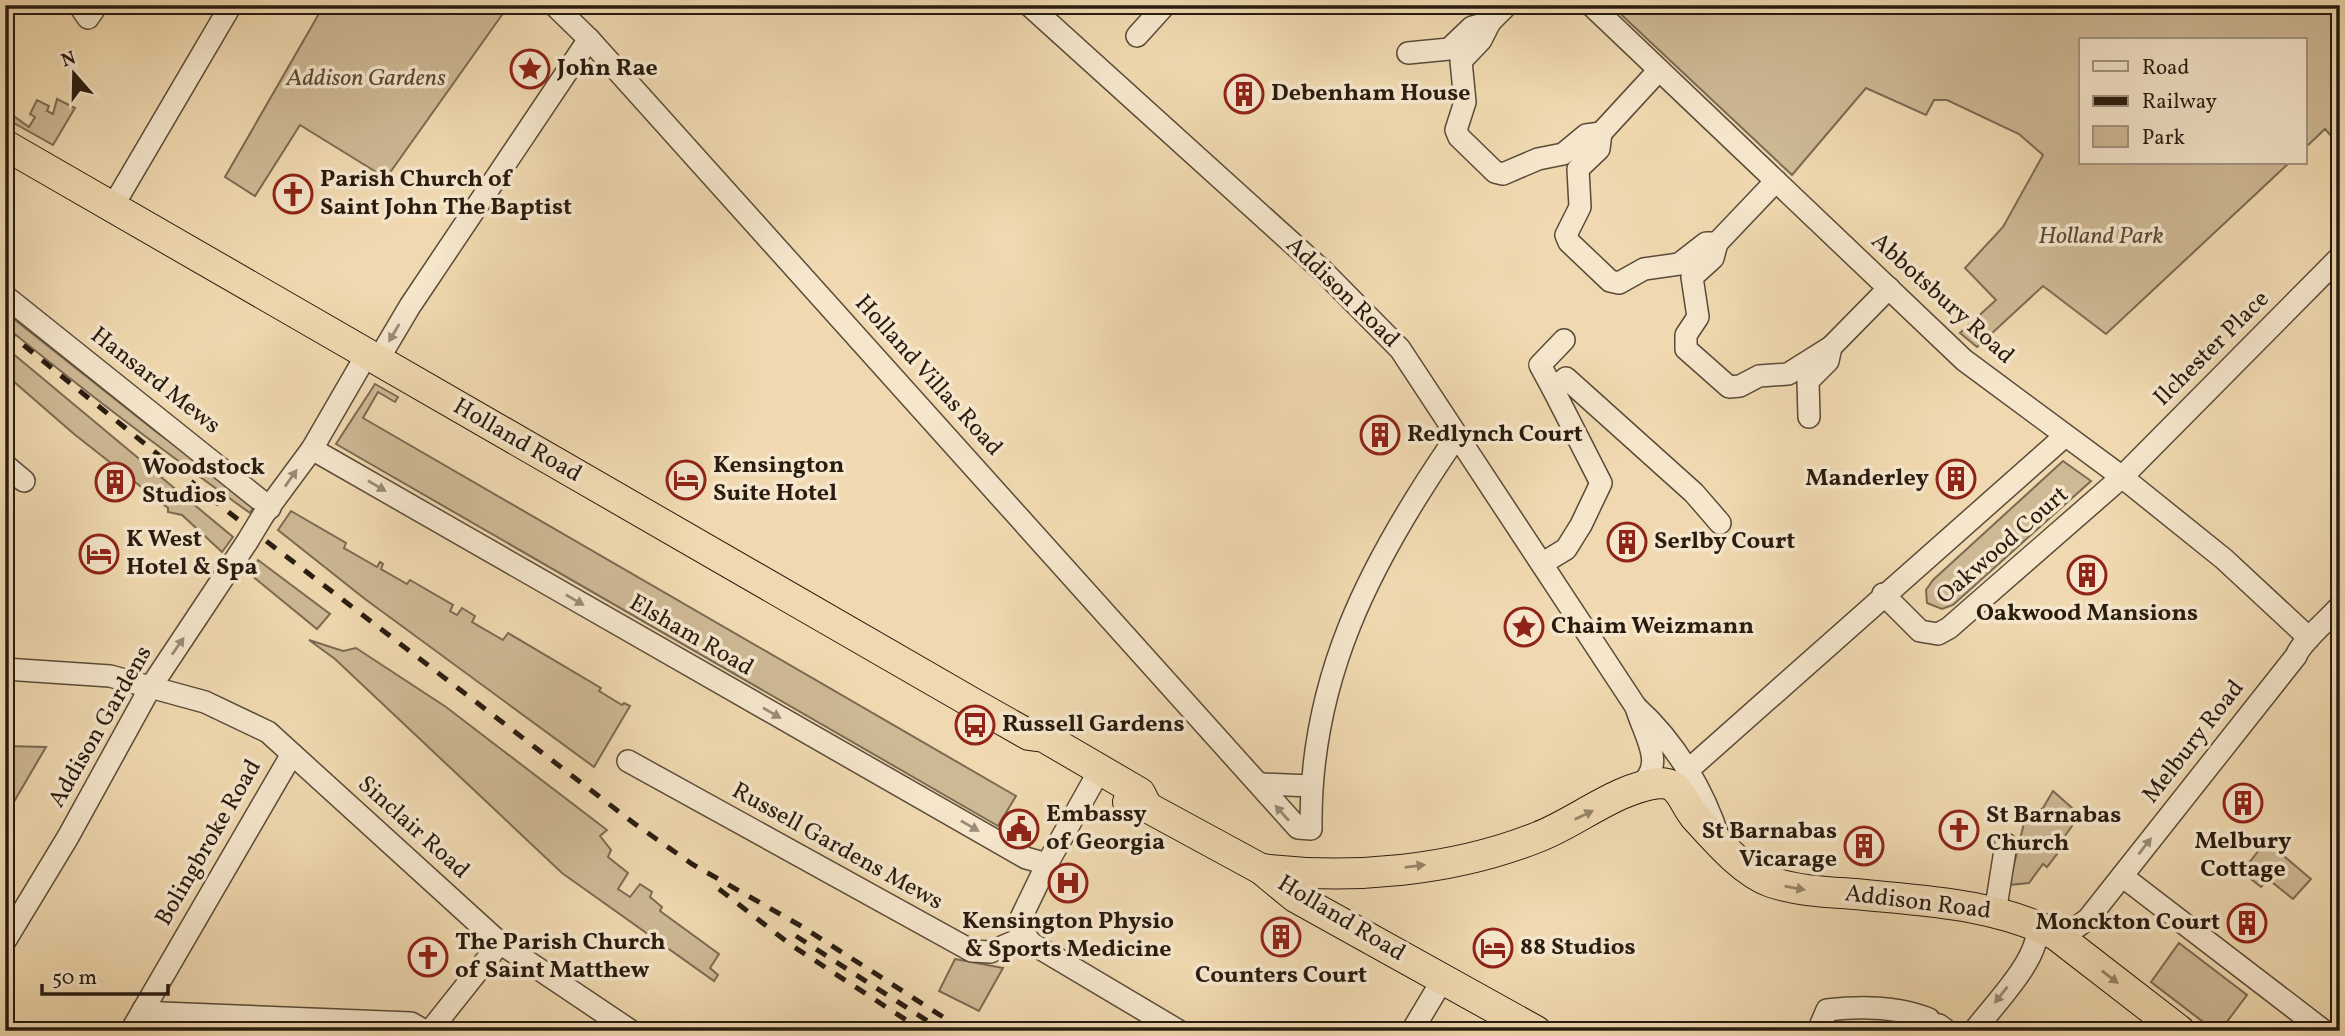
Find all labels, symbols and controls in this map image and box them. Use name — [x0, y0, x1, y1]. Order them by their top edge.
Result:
north arrow — [38, 38, 108, 108]
legend — [2079, 38, 2306, 164]
text: N — [58, 45, 80, 74]
place icon: John Rae — [509, 48, 551, 90]
place label: John Rae — [556, 52, 658, 86]
text: Road — [2142, 54, 2189, 83]
park label: Addison Gardens — [285, 62, 446, 96]
building icon: Debenham House — [1223, 73, 1265, 115]
place label: Debenham House — [1271, 77, 1471, 111]
text: Railway — [2142, 88, 2218, 117]
text: Park — [2142, 124, 2185, 153]
place label: Parish Church of Saint John The Baptist — [320, 163, 572, 225]
church icon: Parish Church of Saint John The Baptist — [272, 173, 314, 215]
park label: Holland Park — [2038, 220, 2164, 254]
street label: Abbotsbury Road — [1863, 225, 2021, 373]
street label: Addison Road — [1277, 230, 1407, 356]
street label: Ilchester Place — [2146, 283, 2278, 415]
street label: Holland Villas Road — [846, 288, 1010, 464]
street label: Hansard Mews — [83, 319, 227, 443]
one-way arrow — [388, 323, 400, 343]
street label: Holland Road — [446, 390, 588, 492]
building icon: Redlynch Court — [1359, 414, 1401, 456]
place label: Redlynch Court — [1407, 418, 1583, 452]
place label: Kensington Suite Hotel — [713, 449, 844, 511]
place label: Woodstock Studios — [142, 451, 265, 513]
building icon: Manderley — [1935, 458, 1977, 500]
hotel icon: Kensington Suite Hotel — [665, 459, 707, 501]
building icon: Woodstock Studios — [94, 461, 136, 503]
place label: Manderley — [1805, 462, 1930, 496]
one-way arrow — [284, 469, 298, 487]
street label: Oakwood Court — [1929, 479, 2077, 613]
one-way arrow — [368, 480, 387, 493]
building icon: Serlby Court — [1606, 521, 1648, 563]
place label: K West Hotel & Spa — [126, 523, 258, 585]
place label: Serlby Court — [1654, 525, 1795, 559]
hotel icon: K West Hotel & Spa — [78, 533, 120, 575]
building icon: Oakwood Mansions — [2066, 554, 2108, 596]
street label: Elsham Road — [623, 587, 759, 685]
one-way arrow — [565, 594, 584, 606]
place label: Oakwood Mansions — [1976, 597, 2198, 631]
place icon: Chaim Weizmann — [1503, 606, 1545, 648]
place label: Chaim Weizmann — [1551, 610, 1754, 644]
one-way arrow — [171, 637, 185, 655]
street label: Addison Gardens — [41, 640, 161, 814]
street label: Melbury Road — [2135, 673, 2253, 811]
bus stop icon: Russell Gardens — [954, 704, 996, 746]
one-way arrow — [763, 707, 782, 719]
place label: Russell Gardens — [1002, 708, 1184, 742]
street label: Bolingbroke Road — [147, 753, 271, 933]
street label: Sinclair Road — [349, 768, 477, 888]
street label: Russell Gardens Mews — [725, 775, 949, 919]
building icon: Melbury Cottage — [2222, 782, 2264, 824]
place label: Embassy of Georgia — [1046, 798, 1165, 860]
place label: St Barnabas Church — [1986, 799, 2121, 861]
one-way arrow — [1274, 805, 1290, 822]
public building icon: Embassy of Georgia — [998, 808, 1040, 850]
one-way arrow — [1574, 809, 1594, 820]
church icon: St Barnabas Church — [1938, 809, 1980, 851]
place label: St Barnabas Vicarage — [1702, 815, 1837, 877]
one-way arrow — [960, 820, 979, 832]
building icon: St Barnabas Vicarage — [1843, 825, 1885, 867]
place label: Melbury Cottage — [2194, 825, 2292, 887]
one-way arrow — [2138, 837, 2152, 855]
one-way arrow — [1404, 861, 1426, 872]
hospital icon: Kensington Physio & Sports Medicine — [1047, 862, 1089, 904]
street label: Holland Road — [1271, 867, 1411, 971]
street label: Addison Road — [1843, 877, 1993, 929]
one-way arrow — [1784, 883, 1806, 894]
building icon: Monckton Court — [2226, 902, 2268, 944]
place label: Kensington Physio & Sports Medicine — [962, 905, 1174, 967]
place label: Monckton Court — [2035, 906, 2220, 940]
building icon: Counters Court — [1260, 916, 1302, 958]
place label: The Parish Church of Saint Matthew — [455, 926, 666, 988]
hotel icon: 88 Studios — [1472, 927, 1514, 969]
place label: 88 Studios — [1520, 931, 1636, 965]
church icon: The Parish Church of Saint Matthew — [407, 936, 449, 978]
scale bar — [42, 952, 168, 996]
place label: Counters Court — [1195, 959, 1367, 993]
text: 50 m — [52, 964, 97, 993]
one-way arrow — [2101, 969, 2119, 983]
one-way arrow — [1995, 986, 2009, 1004]

